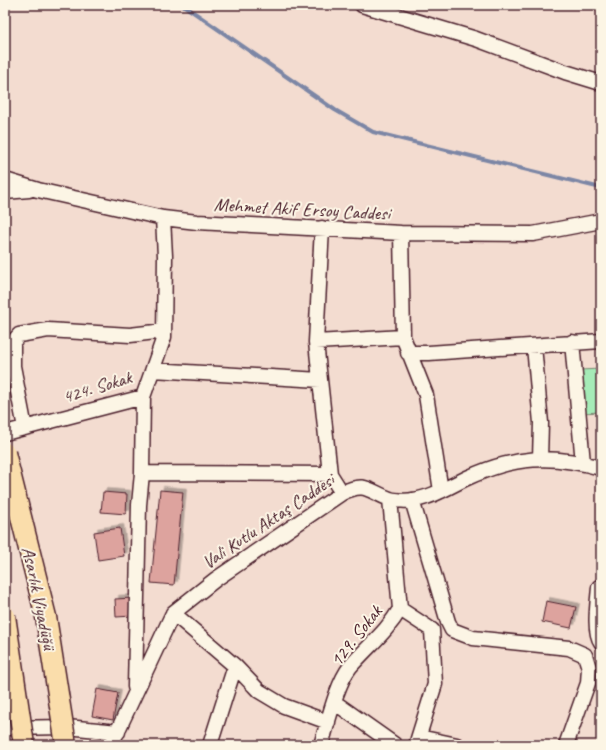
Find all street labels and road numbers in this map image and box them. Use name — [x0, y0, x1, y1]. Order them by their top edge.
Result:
street label: Mehmet Akif Ersoy Caddesi — [213, 192, 393, 226]
street label: 424. Sokak — [59, 365, 136, 409]
street label: Vali Kutlu Aktaş Caddesi — [197, 466, 341, 574]
street label: Asarlık Viyadüğü — [16, 544, 62, 654]
street label: 129. Sokak — [325, 600, 388, 671]

